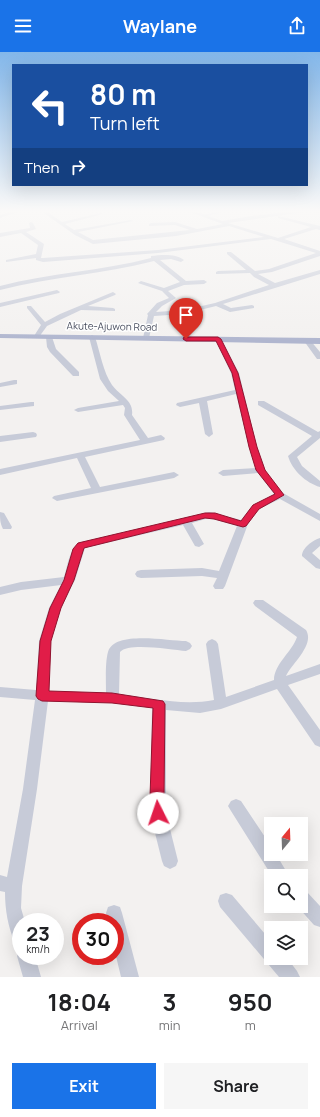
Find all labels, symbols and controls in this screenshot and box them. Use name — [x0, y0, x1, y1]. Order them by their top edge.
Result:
text: Waylane — [123, 14, 197, 38]
icon: menu — [12, 15, 34, 37]
icon: share — [286, 15, 308, 37]
text: 80 m — [90, 75, 156, 113]
icon: left — [24, 80, 76, 132]
text: Turn left — [90, 111, 160, 135]
icon: right — [67, 156, 89, 178]
text: Then — [24, 157, 59, 178]
pin — [169, 298, 203, 339]
icon: arrive — [175, 304, 197, 326]
street label: Akute-Ajuwon Road — [67, 318, 158, 334]
position arrow — [137, 792, 179, 834]
north arrow — [264, 817, 308, 861]
map controls — [264, 817, 308, 965]
button: search — [264, 869, 308, 913]
speed limit sign: 30 — [72, 913, 124, 965]
text: 23 — [26, 920, 50, 947]
button: layers — [264, 921, 308, 965]
text: km/h — [26, 942, 50, 956]
text: 18:04 — [47, 985, 111, 1018]
text: 3 — [163, 985, 177, 1018]
text: 950 — [228, 985, 273, 1018]
text: Arrival — [61, 1016, 98, 1034]
text: min — [159, 1016, 180, 1034]
text: m — [245, 1016, 256, 1034]
button: Exit — [12, 1063, 156, 1109]
button: Share — [164, 1063, 308, 1109]

